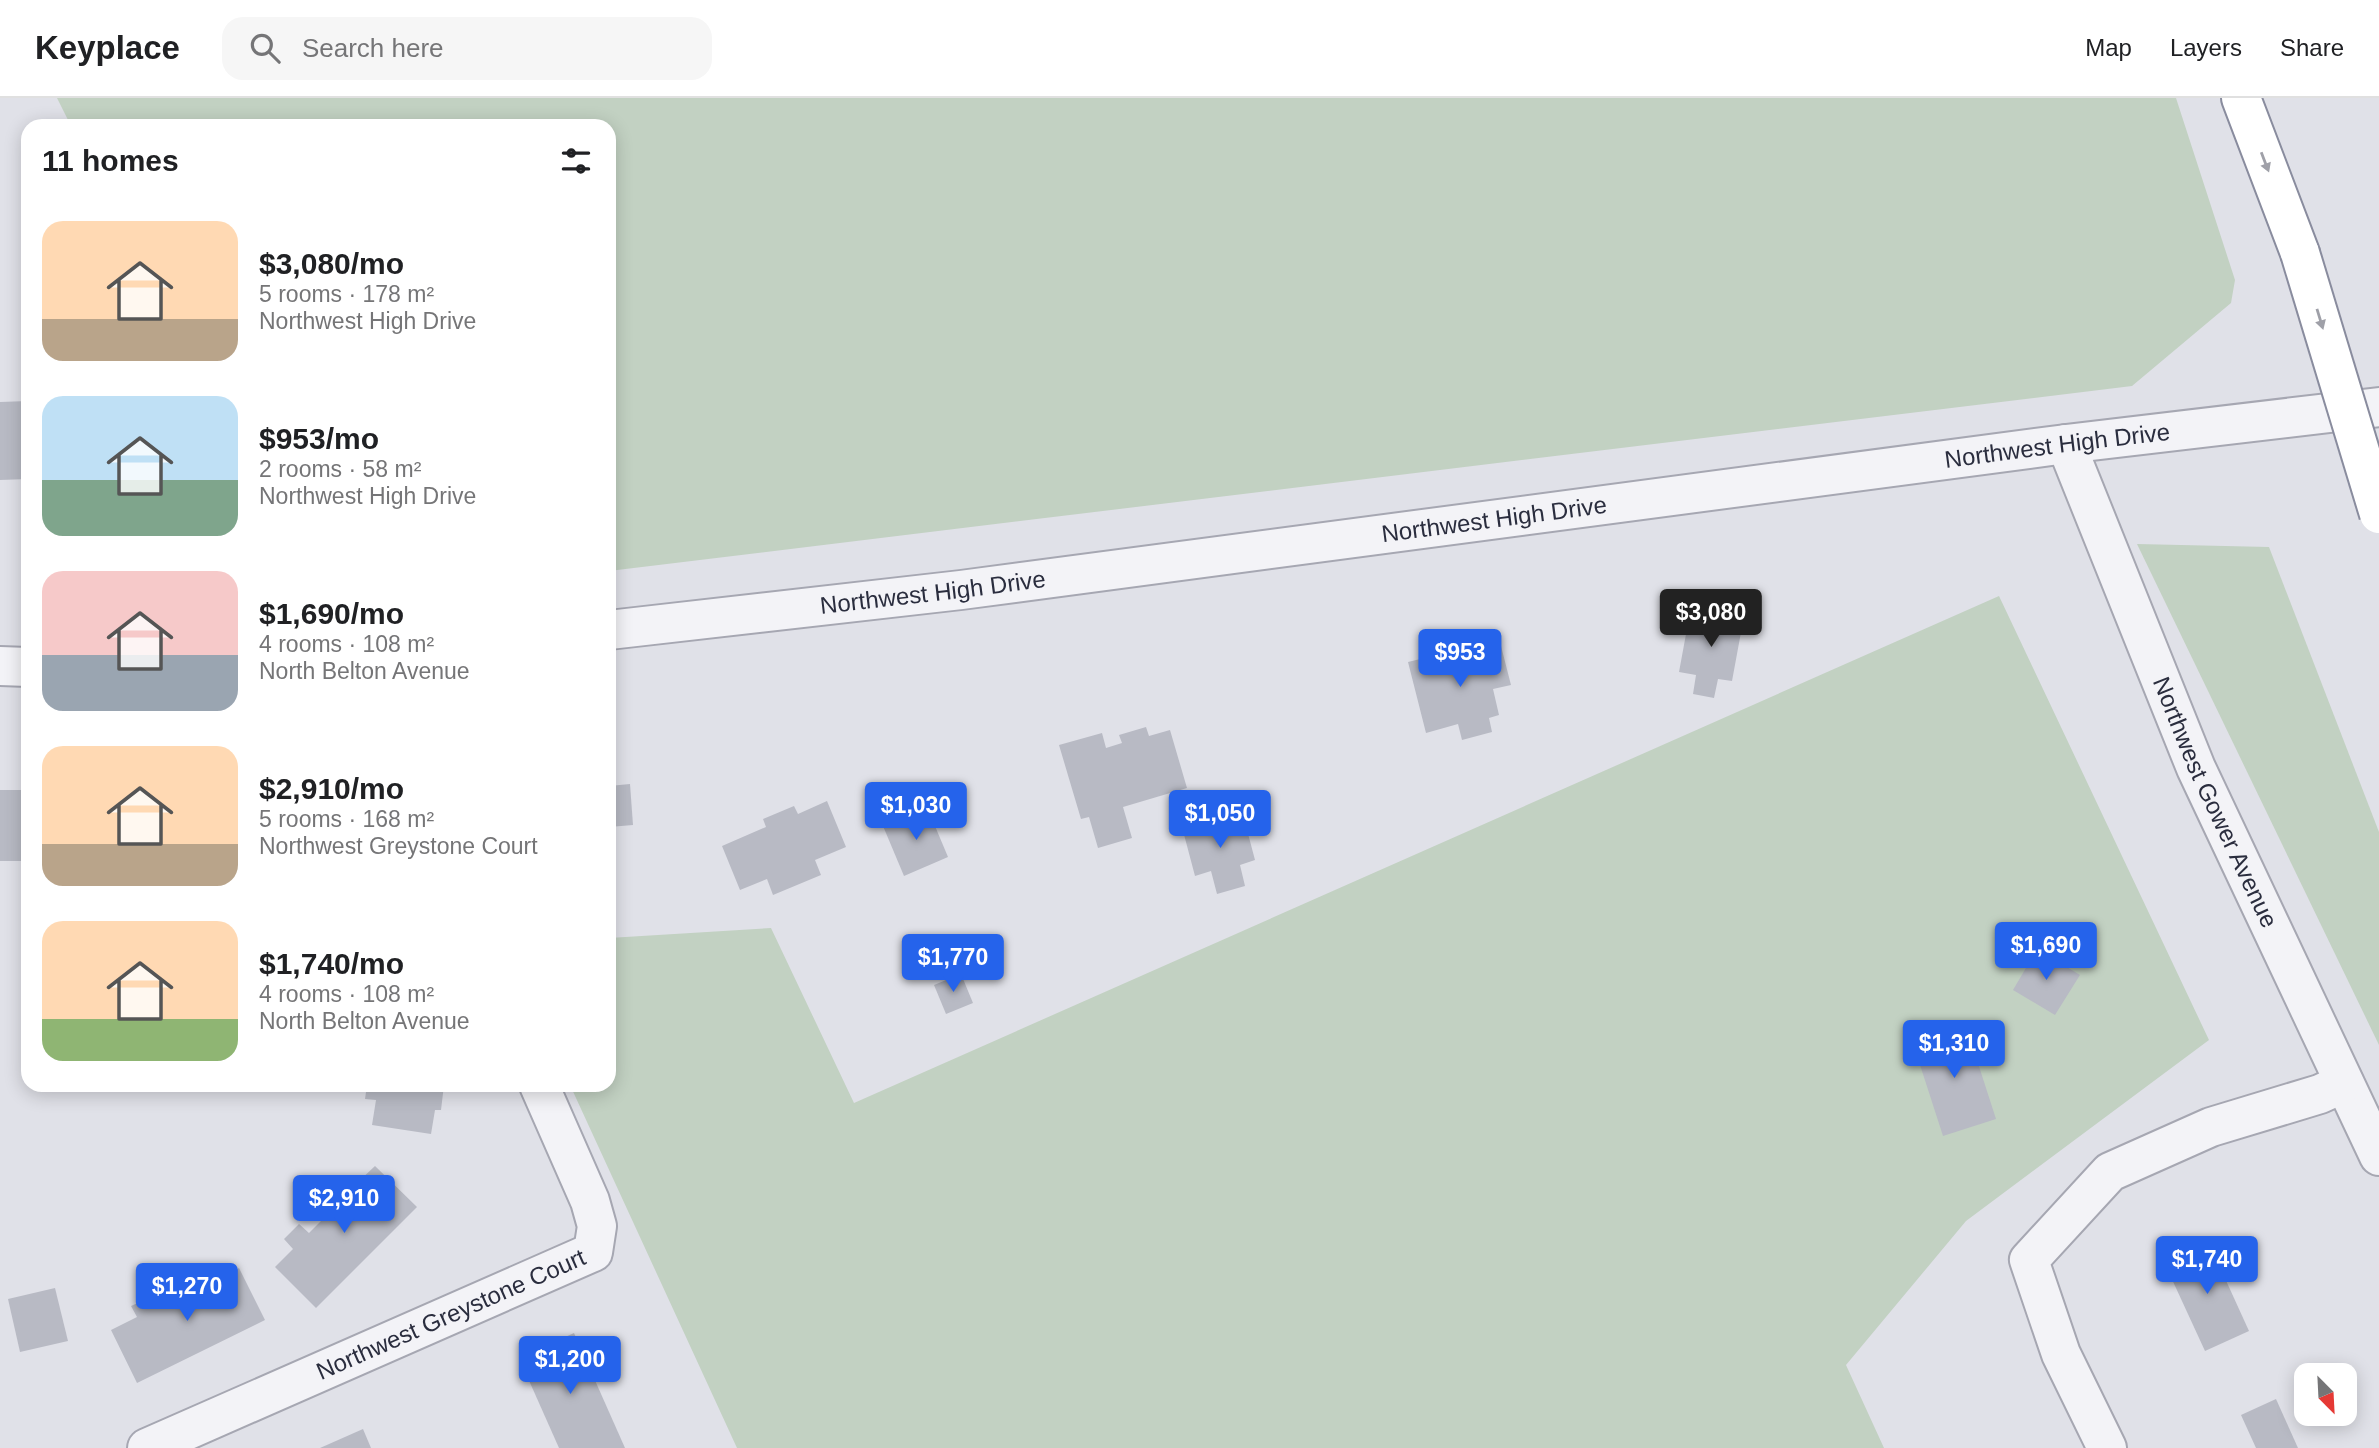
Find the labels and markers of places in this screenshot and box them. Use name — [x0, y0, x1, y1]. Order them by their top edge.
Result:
pin: $3,080 — [1654, 589, 1768, 649]
pin: $953 — [1419, 630, 1501, 689]
pin: $1,030 — [859, 782, 973, 842]
pin: $1,050 — [1163, 790, 1277, 850]
pin: $1,690 — [1989, 922, 2103, 982]
pin: $1,770 — [896, 934, 1010, 994]
pin: $1,310 — [1897, 1020, 2011, 1080]
pin: $2,910 — [287, 1176, 401, 1235]
pin: $1,740 — [2150, 1236, 2264, 1296]
pin: $1,270 — [130, 1264, 244, 1323]
pin: $1,200 — [513, 1336, 627, 1396]

